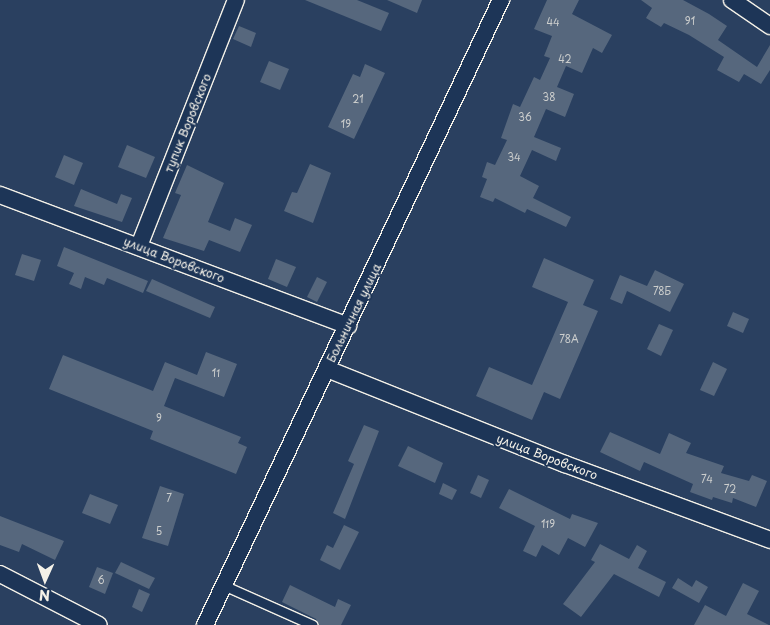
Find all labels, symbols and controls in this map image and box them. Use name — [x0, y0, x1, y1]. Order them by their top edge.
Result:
house number: 91 — [685, 15, 695, 27]
house number: 44 — [546, 16, 560, 28]
house number: 42 — [558, 53, 572, 65]
street label: тупик Воровского — [162, 71, 214, 175]
house number: 38 — [543, 91, 555, 103]
house number: 21 — [352, 93, 364, 105]
house number: 36 — [518, 111, 532, 123]
house number: 19 — [341, 118, 351, 130]
house number: 34 — [507, 151, 521, 163]
street label: улица Воровского — [121, 234, 227, 286]
street label: Больничная улица — [324, 261, 384, 365]
house number: 78Б — [653, 285, 671, 297]
house number: 78А — [559, 333, 579, 345]
house number: 11 — [212, 367, 220, 379]
house number: 9 — [156, 412, 162, 424]
street label: улица Воровского — [494, 431, 600, 483]
house number: 74 — [701, 473, 713, 485]
house number: 72 — [724, 483, 736, 495]
house number: 7 — [166, 492, 172, 504]
house number: 119 — [541, 518, 555, 530]
house number: 5 — [156, 525, 162, 537]
north arrow — [20, 555, 70, 605]
house number: 6 — [97, 574, 105, 586]
text: N — [39, 585, 50, 606]

